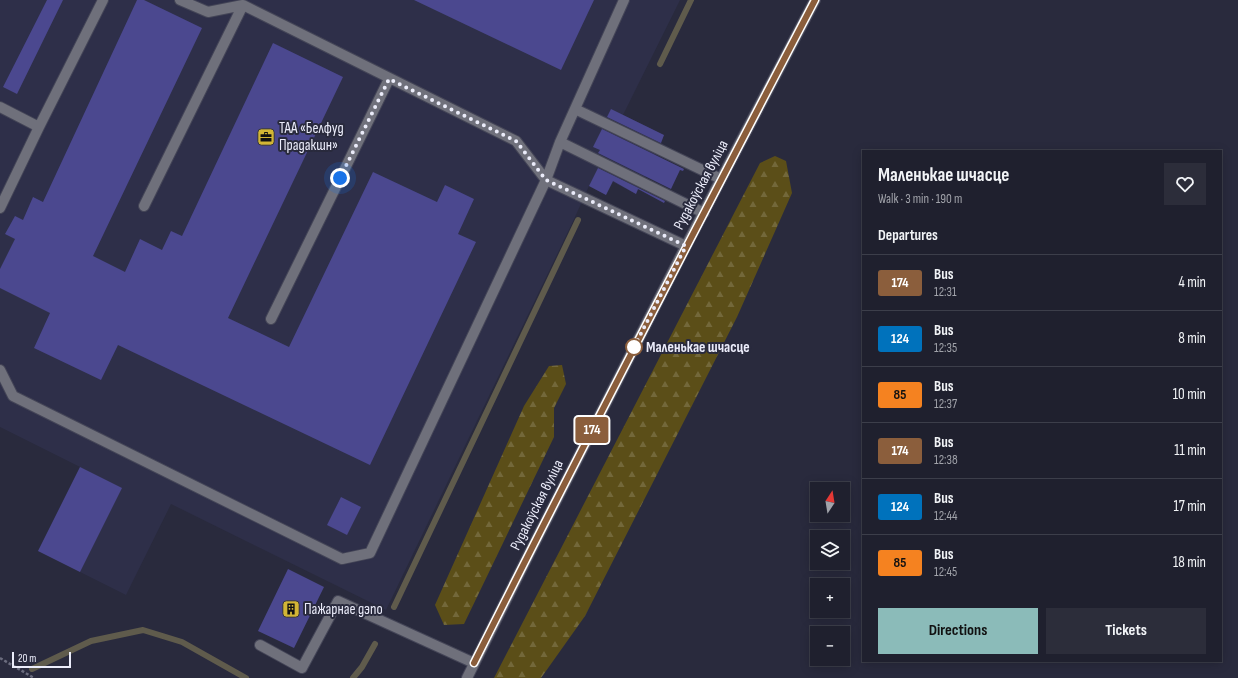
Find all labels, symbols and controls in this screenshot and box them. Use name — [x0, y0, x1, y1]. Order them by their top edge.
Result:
place label: ТАА «Белфуд Прадакшн» — [279, 119, 344, 155]
office icon: ТАА «Белфуд Прадакшн» — [256, 127, 276, 147]
street label: Рудакоўская вуліца — [669, 137, 733, 233]
button: heart — [1164, 163, 1206, 205]
text: Маленькае шчасце — [878, 164, 1009, 187]
your location — [330, 168, 350, 188]
text: Walk · 3 min · 190 m — [878, 191, 962, 207]
text: Departures — [878, 226, 938, 245]
text: Bus — [934, 265, 953, 284]
text: 4 min — [1179, 273, 1206, 292]
text: 174 — [891, 274, 909, 291]
text: 12:31 — [934, 284, 957, 300]
text: Bus — [934, 321, 953, 340]
text: 8 min — [1178, 329, 1206, 348]
text: 124 — [891, 330, 909, 347]
marker: Маленькае шчасце — [625, 338, 643, 356]
place label: Маленькае шчасце — [646, 338, 750, 357]
text: 12:35 — [934, 340, 957, 356]
text: Bus — [934, 377, 953, 396]
text: 10 min — [1173, 385, 1206, 404]
text: 85 — [894, 386, 906, 403]
text: 12:37 — [934, 396, 957, 412]
line badge: 174 — [569, 417, 615, 443]
text: 174 — [583, 421, 601, 438]
text: Bus — [934, 433, 953, 452]
text: 11 min — [1174, 441, 1206, 460]
text: 174 — [891, 442, 909, 459]
text: 12:38 — [934, 452, 958, 468]
street label: Рудакоўская вуліца — [506, 456, 568, 553]
north arrow — [810, 482, 850, 522]
map controls — [810, 482, 850, 666]
text: Bus — [934, 489, 953, 508]
text: 17 min — [1174, 497, 1206, 516]
text: 124 — [891, 498, 909, 515]
text: 12:44 — [934, 508, 957, 524]
button: layers — [810, 530, 850, 570]
text: Bus — [934, 545, 953, 564]
text: 18 min — [1173, 553, 1206, 572]
text: 85 — [894, 554, 906, 571]
text: 12:45 — [934, 564, 957, 580]
button: + — [810, 578, 850, 618]
building icon: Пажарнае дэпо — [281, 599, 301, 619]
place label: Пажарнае дэпо — [304, 600, 383, 619]
button: Directions — [878, 608, 1038, 654]
button: Tickets — [1046, 608, 1206, 654]
button: − — [810, 626, 850, 666]
scale bar — [12, 650, 71, 669]
text: 20 m — [18, 652, 36, 665]

